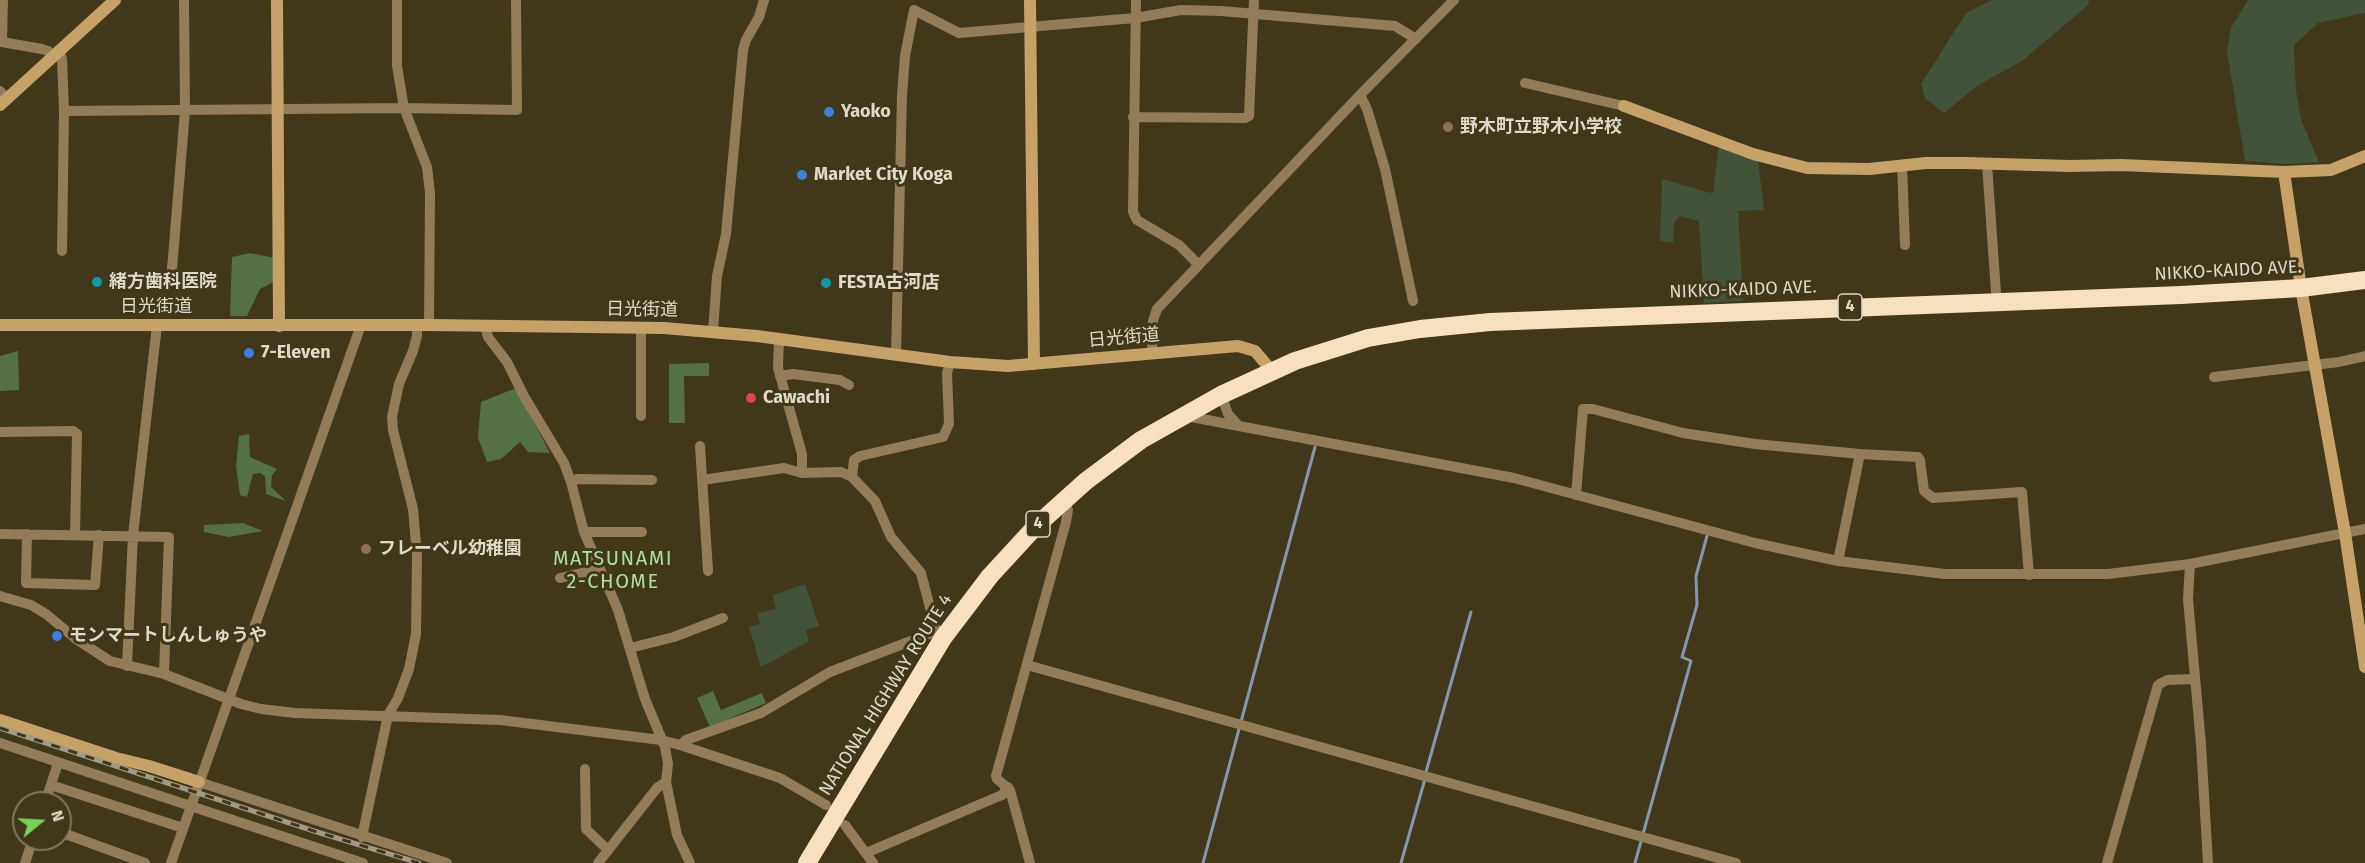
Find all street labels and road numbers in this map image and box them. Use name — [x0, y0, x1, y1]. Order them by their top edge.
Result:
street label: NIKKO-KAIDO AVE. — [2154, 256, 2302, 286]
street label: NIKKO-KAIDO AVE. — [1669, 277, 1817, 303]
road number: 4 — [1838, 294, 1862, 320]
street label: 日光街道 — [120, 296, 192, 318]
street label: 日光街道 — [606, 299, 678, 321]
street label: 日光街道 — [1087, 324, 1161, 352]
road number: 4 — [1026, 511, 1050, 537]
street label: NATIONAL HIGHWAY ROUTE 4 — [815, 590, 957, 800]

